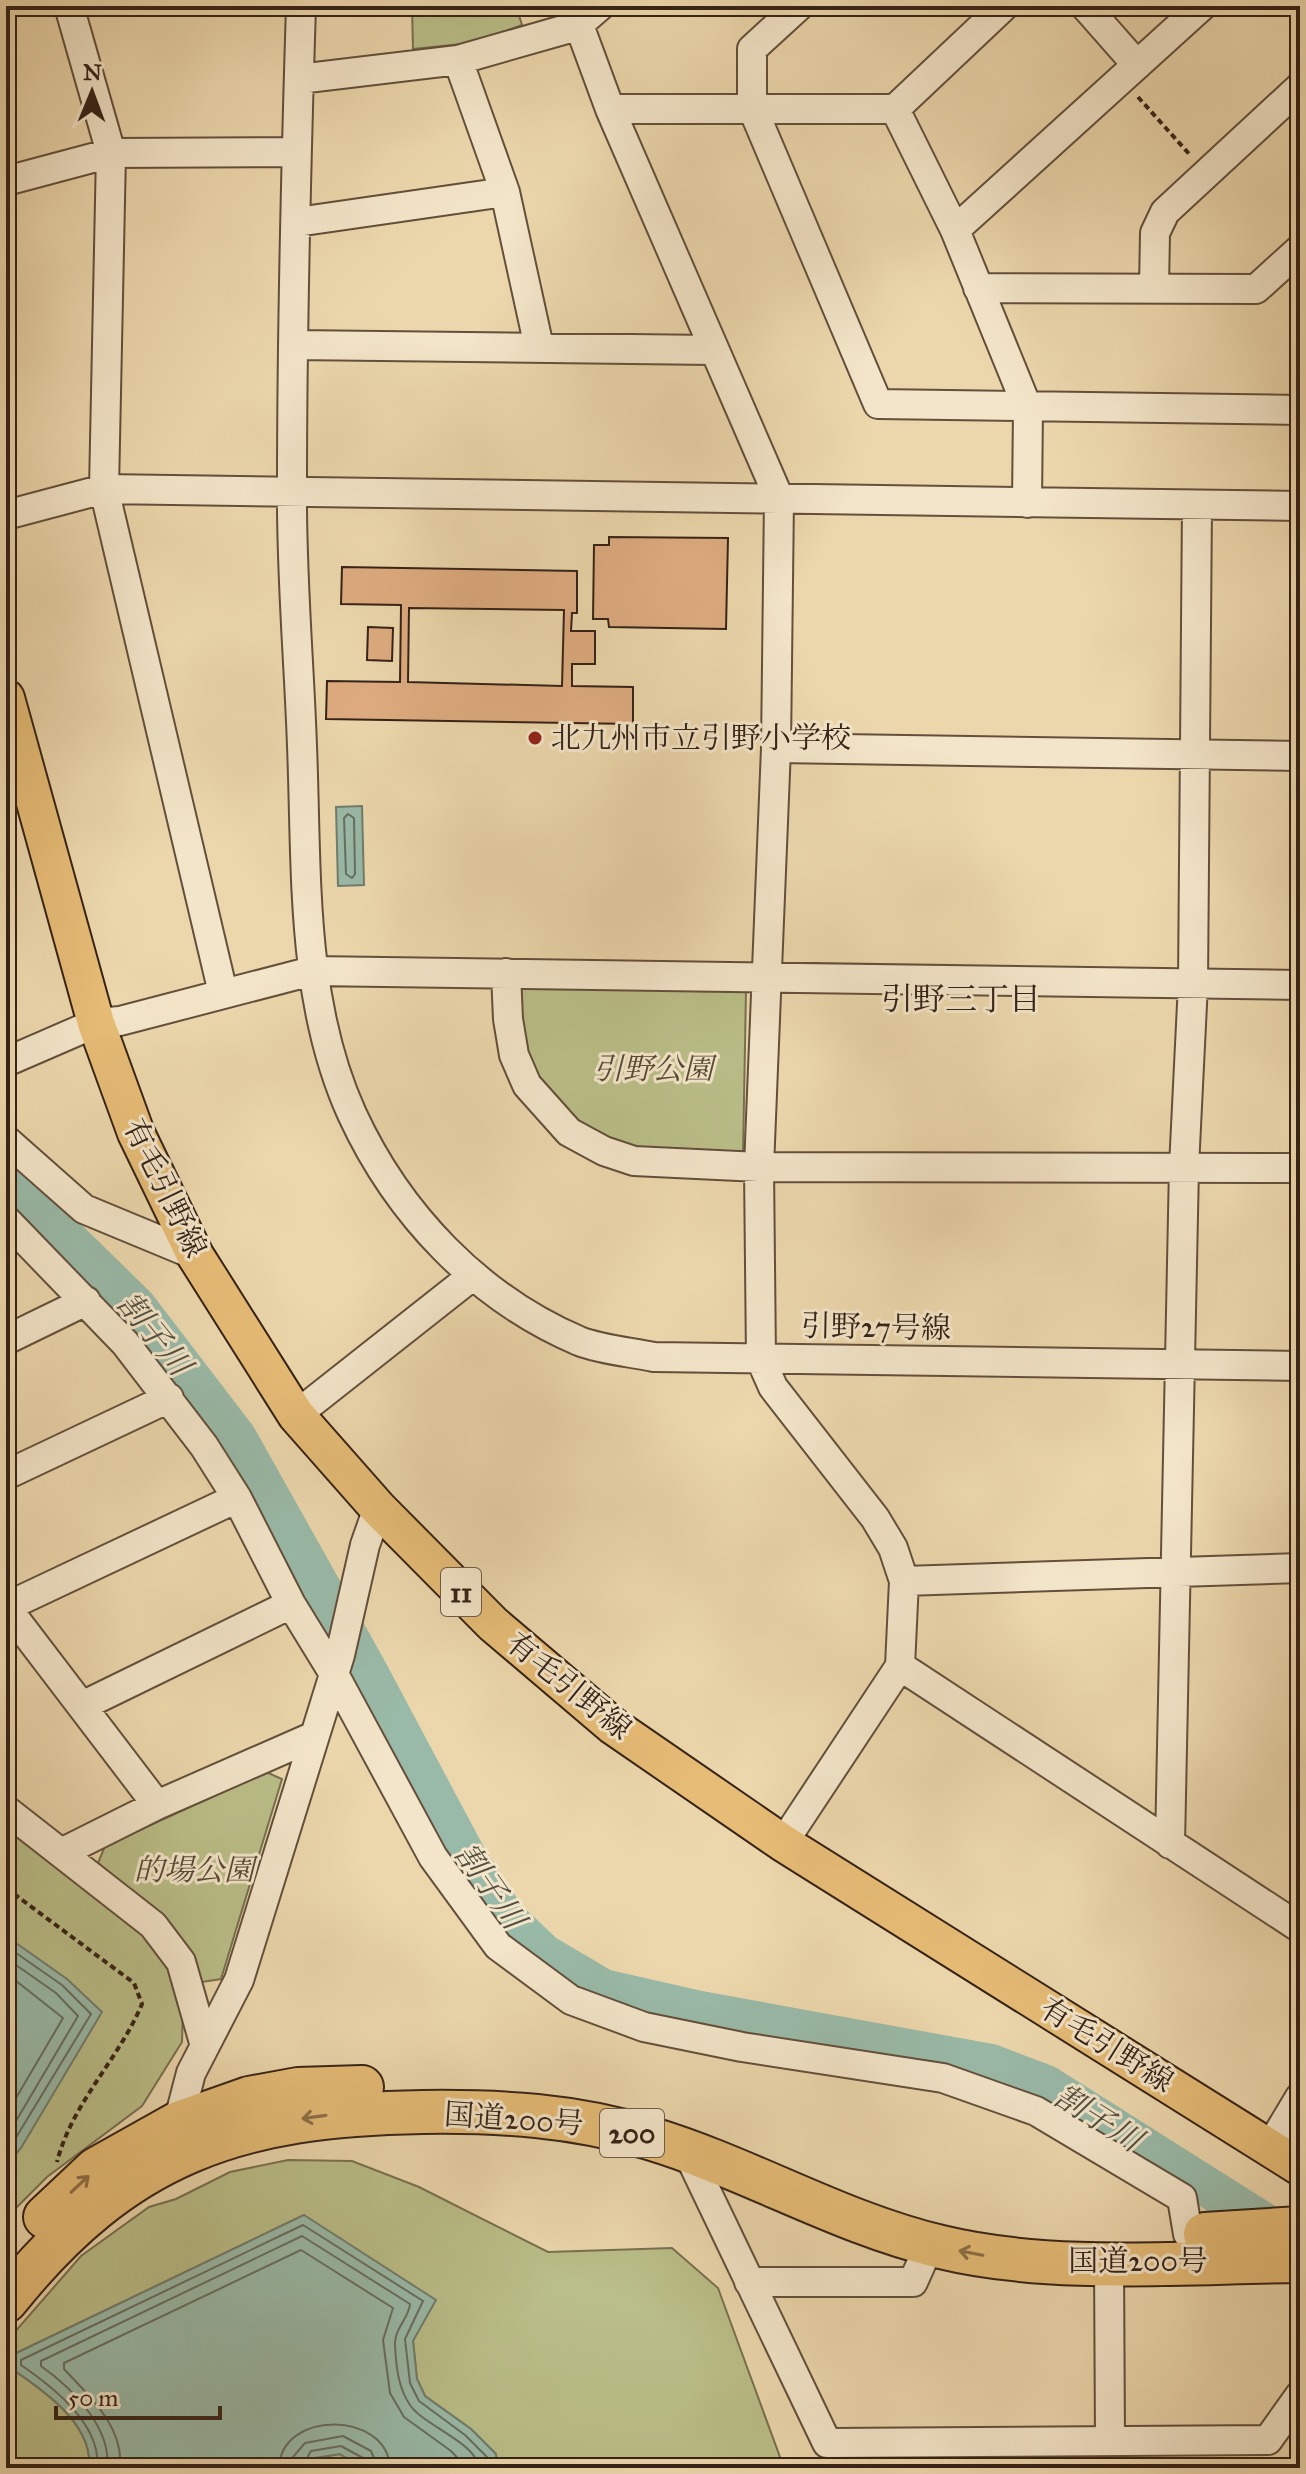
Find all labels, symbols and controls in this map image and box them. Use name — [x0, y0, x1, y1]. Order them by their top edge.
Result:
north arrow — [52, 52, 132, 132]
text: N — [83, 59, 102, 86]
place label: 北九州市立引野小学校 — [551, 720, 851, 756]
marker: 北九州市立引野小学校 — [526, 729, 544, 747]
district label: 引野三丁目 — [881, 980, 1041, 1019]
park label: 引野公園 — [593, 1051, 718, 1087]
street label: 有毛引野線 — [116, 1113, 214, 1263]
water label: 割子川 — [109, 1284, 201, 1386]
street label: 引野27号線 — [801, 1308, 951, 1346]
road number: 11 — [441, 1568, 481, 1616]
street label: 有毛引野線 — [499, 1625, 639, 1747]
water label: 割子川 — [446, 1835, 535, 1939]
park label: 的場公園 — [134, 1852, 259, 1888]
street label: 有毛引野線 — [1034, 1990, 1180, 2100]
water label: 割子川 — [1047, 2076, 1152, 2162]
street label: 国道200号 — [443, 2096, 585, 2142]
road number: 200 — [600, 2109, 664, 2157]
one-way arrow — [302, 2110, 327, 2125]
one-way arrow — [70, 2175, 89, 2194]
street label: 国道200号 — [1068, 2243, 1208, 2279]
one-way arrow — [958, 2245, 984, 2260]
scale bar — [56, 2370, 220, 2420]
text: 50 m — [68, 2383, 118, 2413]

